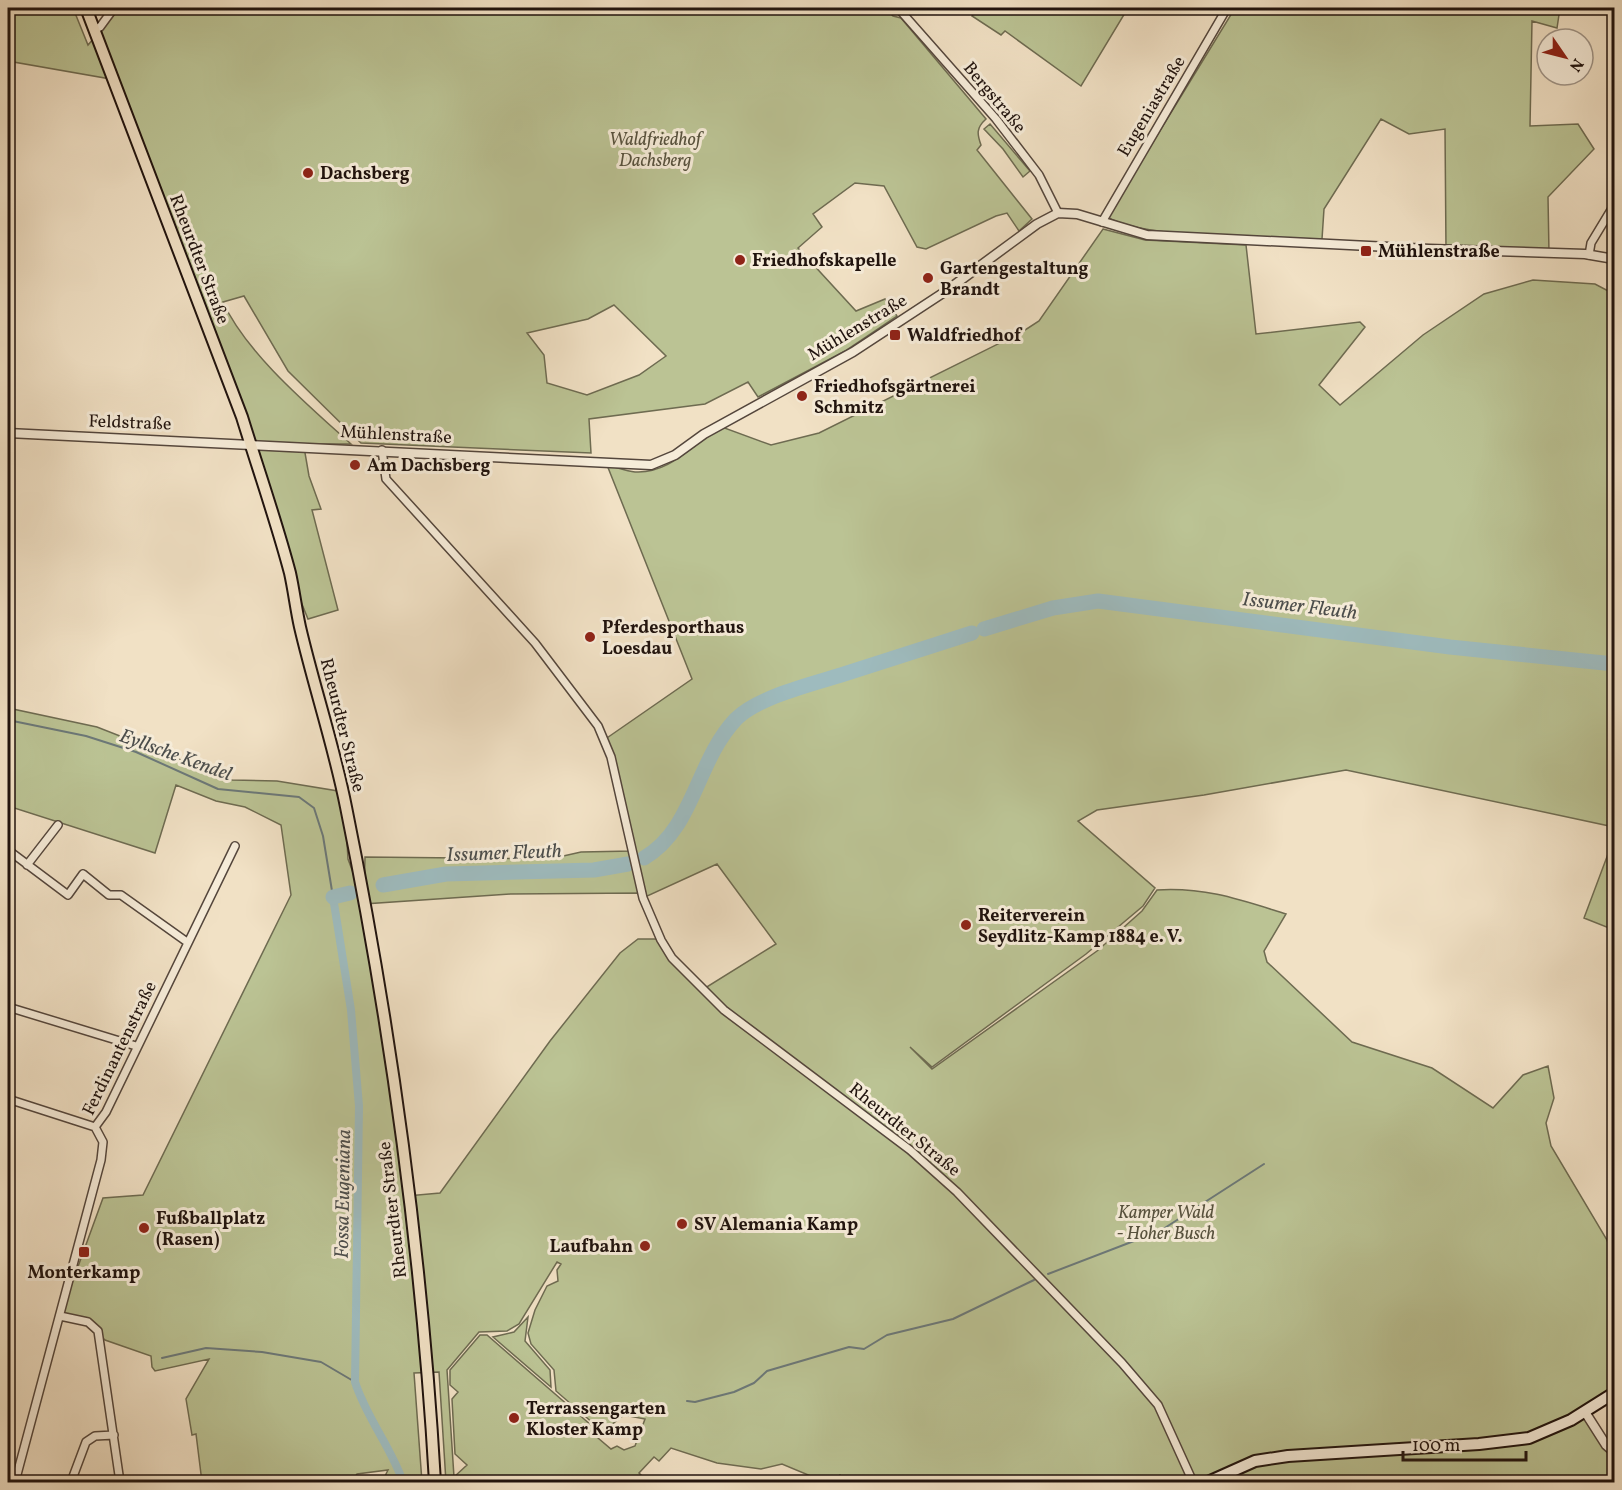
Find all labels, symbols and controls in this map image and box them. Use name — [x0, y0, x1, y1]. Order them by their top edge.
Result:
north arrow — [1535, 27, 1595, 87]
street label: Eugeniastraße — [1112, 52, 1192, 162]
text: N — [1563, 53, 1588, 76]
street label: Bergstraße — [957, 57, 1031, 139]
park label: Waldfriedhof Dachsberg — [609, 128, 705, 174]
place label: Dachsberg — [320, 162, 410, 187]
marker: Dachsberg — [301, 166, 315, 180]
street label: Rheurdter Straße — [162, 191, 235, 328]
place label: Mühlenstraße — [1378, 240, 1500, 265]
marker: Mühlenstraße — [1359, 244, 1373, 258]
place label: Friedhofskapelle — [752, 249, 897, 274]
marker: Friedhofskapelle — [733, 253, 747, 267]
place label: Gartengestaltung Brandt — [940, 257, 1089, 303]
marker: Gartengestaltung Brandt — [921, 271, 935, 285]
street label: Mühlenstraße — [803, 289, 912, 368]
place label: Waldfriedhof — [907, 324, 1023, 349]
marker: Waldfriedhof — [888, 328, 902, 342]
place label: Friedhofsgärtnerei Schmitz — [814, 375, 976, 421]
marker: Friedhofsgärtnerei Schmitz — [795, 389, 809, 403]
street label: Feldstraße — [88, 410, 172, 437]
street label: Mühlenstraße — [339, 420, 452, 451]
place label: Am Dachsberg — [367, 454, 491, 479]
marker: Am Dachsberg — [348, 458, 362, 472]
water label: Issumer Fleuth — [1241, 586, 1359, 628]
place label: Pferdesporthaus Loesdau — [602, 616, 744, 662]
marker: Pferdesporthaus Loesdau — [583, 630, 597, 644]
street label: Rheurdter Straße — [313, 656, 370, 795]
water label: Eyllsche Kendel — [115, 723, 235, 789]
water label: Issumer Fleuth — [446, 838, 562, 870]
place label: Reiterverein Seydlitz-Kamp 1884 e. V. — [978, 904, 1183, 950]
marker: Reiterverein Seydlitz-Kamp 1884 e. V. — [959, 918, 973, 932]
street label: Ferdinantenstraße — [77, 977, 164, 1120]
street label: Rheurdter Straße — [843, 1077, 965, 1183]
water label: Fossa Eugeniana — [329, 1129, 359, 1259]
street label: Rheurdter Straße — [373, 1140, 414, 1279]
park label: Kamper Wald - Hoher Busch — [1117, 1201, 1215, 1247]
place label: Fußballplatz (Rasen) — [156, 1207, 265, 1253]
place label: SV Alemania Kamp — [694, 1213, 858, 1238]
marker: SV Alemania Kamp — [675, 1217, 689, 1231]
marker: Fußballplatz (Rasen) — [137, 1221, 151, 1235]
place label: Laufbahn — [550, 1235, 633, 1260]
marker: Laufbahn — [638, 1239, 652, 1253]
marker: Monterkamp — [77, 1245, 91, 1259]
place label: Monterkamp — [28, 1261, 140, 1286]
place label: Terrassengarten Kloster Kamp — [526, 1397, 666, 1443]
marker: Terrassengarten Kloster Kamp — [507, 1411, 521, 1425]
scale bar — [1403, 1424, 1526, 1462]
text: 100 m — [1412, 1434, 1461, 1459]

